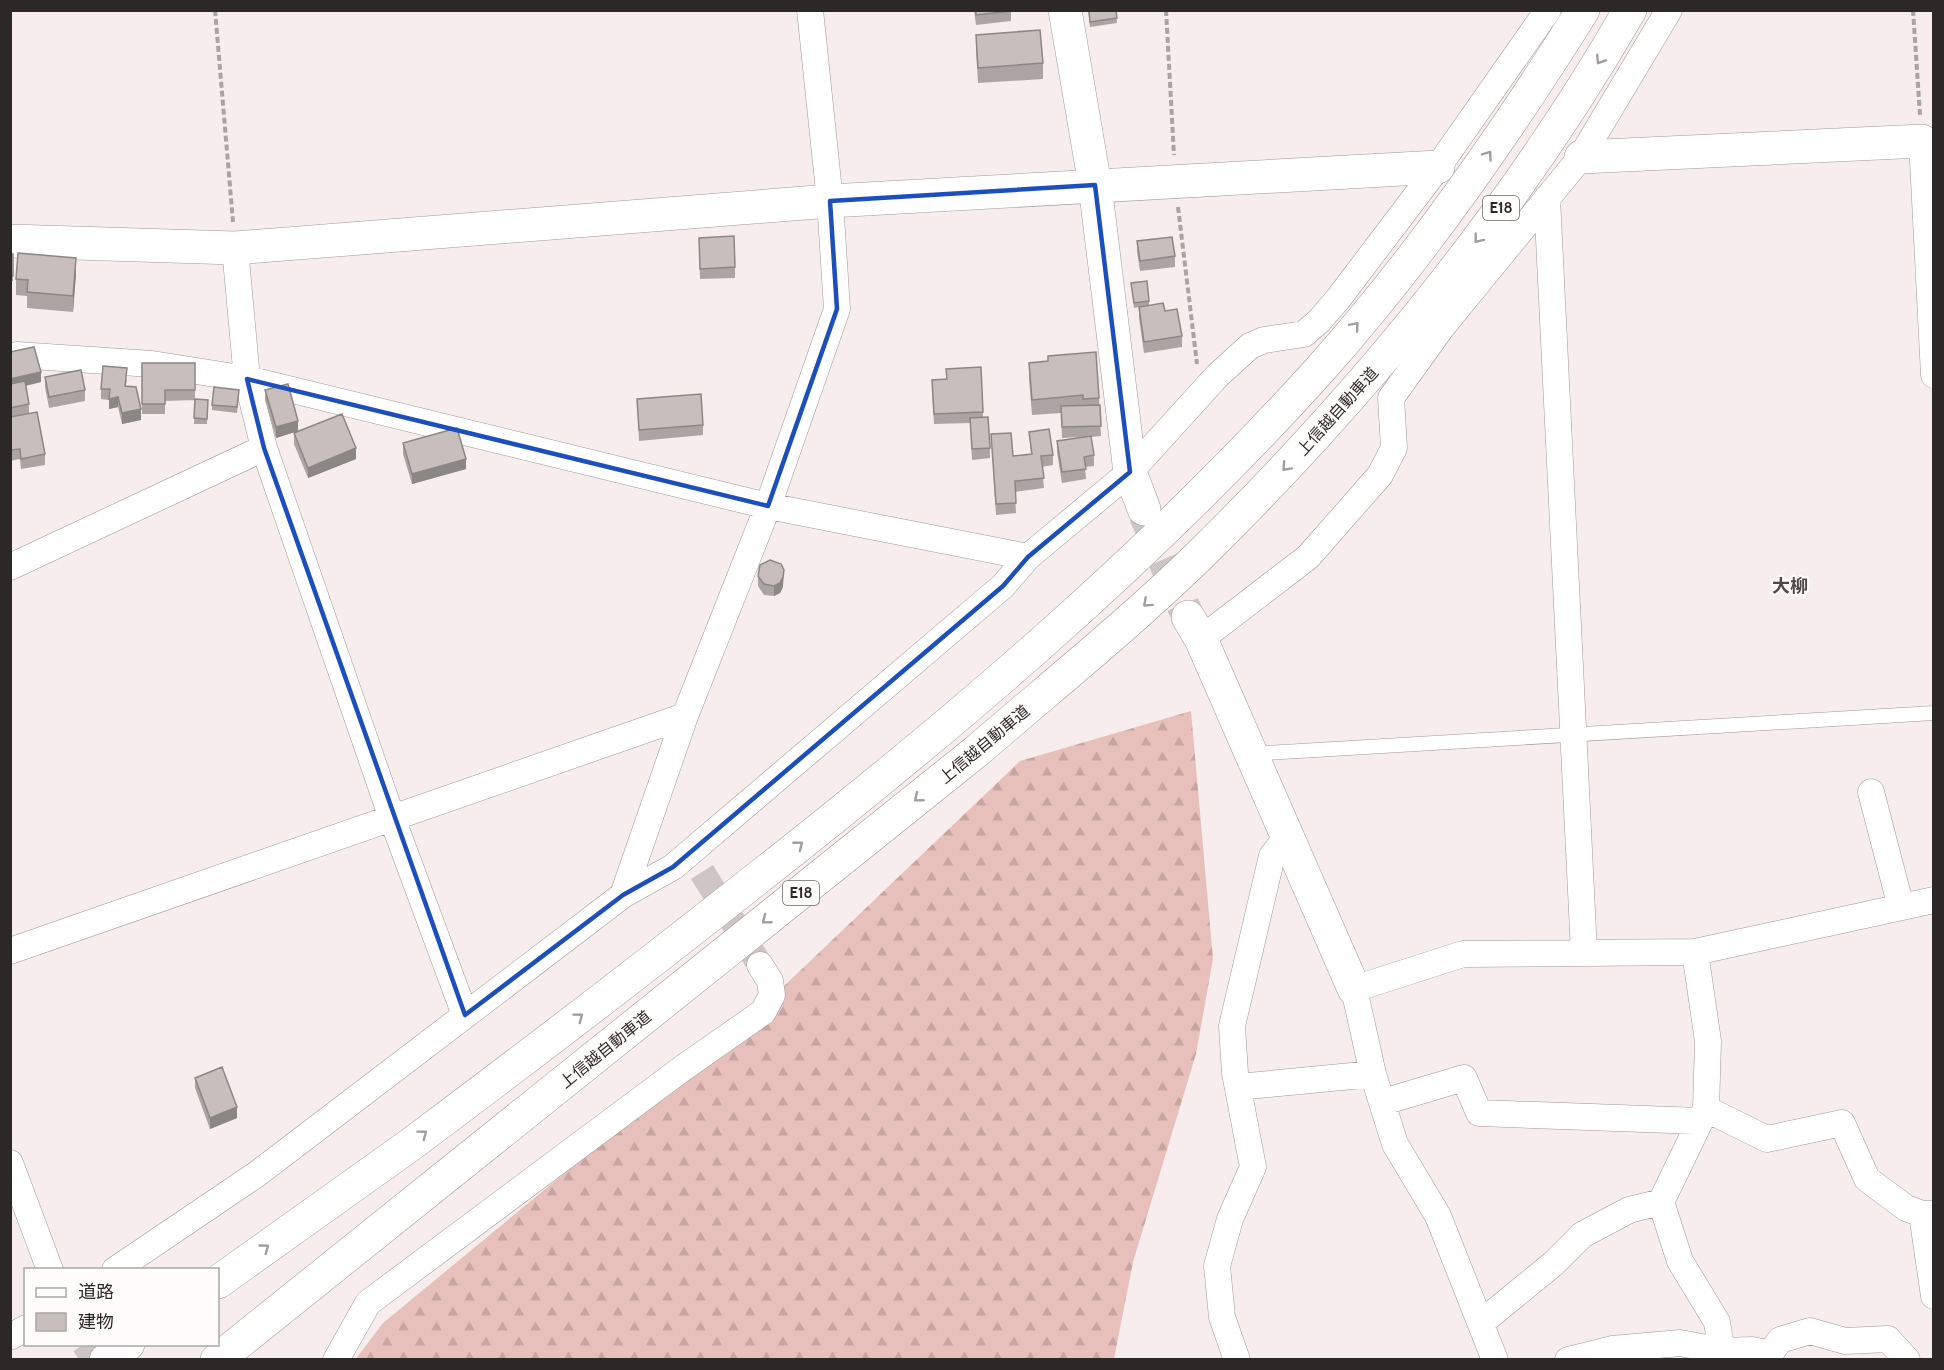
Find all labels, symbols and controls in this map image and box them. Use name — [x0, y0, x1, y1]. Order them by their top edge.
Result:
one-way arrow — [1596, 54, 1607, 65]
one-way arrow — [1480, 151, 1491, 162]
road number: E18 — [1483, 196, 1519, 220]
one-way arrow — [1475, 232, 1486, 243]
one-way arrow — [1348, 322, 1359, 333]
street label: 上信越自動車道 — [1293, 363, 1382, 459]
one-way arrow — [1282, 461, 1293, 471]
district label: 大柳 — [1772, 575, 1808, 597]
one-way arrow — [1143, 596, 1153, 607]
street label: 上信越自動車道 — [935, 701, 1033, 788]
one-way arrow — [914, 791, 925, 802]
one-way arrow — [793, 842, 804, 853]
road number: E18 — [783, 881, 819, 905]
one-way arrow — [762, 913, 773, 924]
street label: 上信越自動車道 — [556, 1007, 655, 1092]
one-way arrow — [572, 1013, 583, 1024]
one-way arrow — [417, 1130, 428, 1141]
one-way arrow — [259, 1244, 270, 1255]
legend — [24, 1268, 219, 1346]
text: 道路 — [78, 1281, 114, 1303]
text: 建物 — [78, 1311, 114, 1333]

